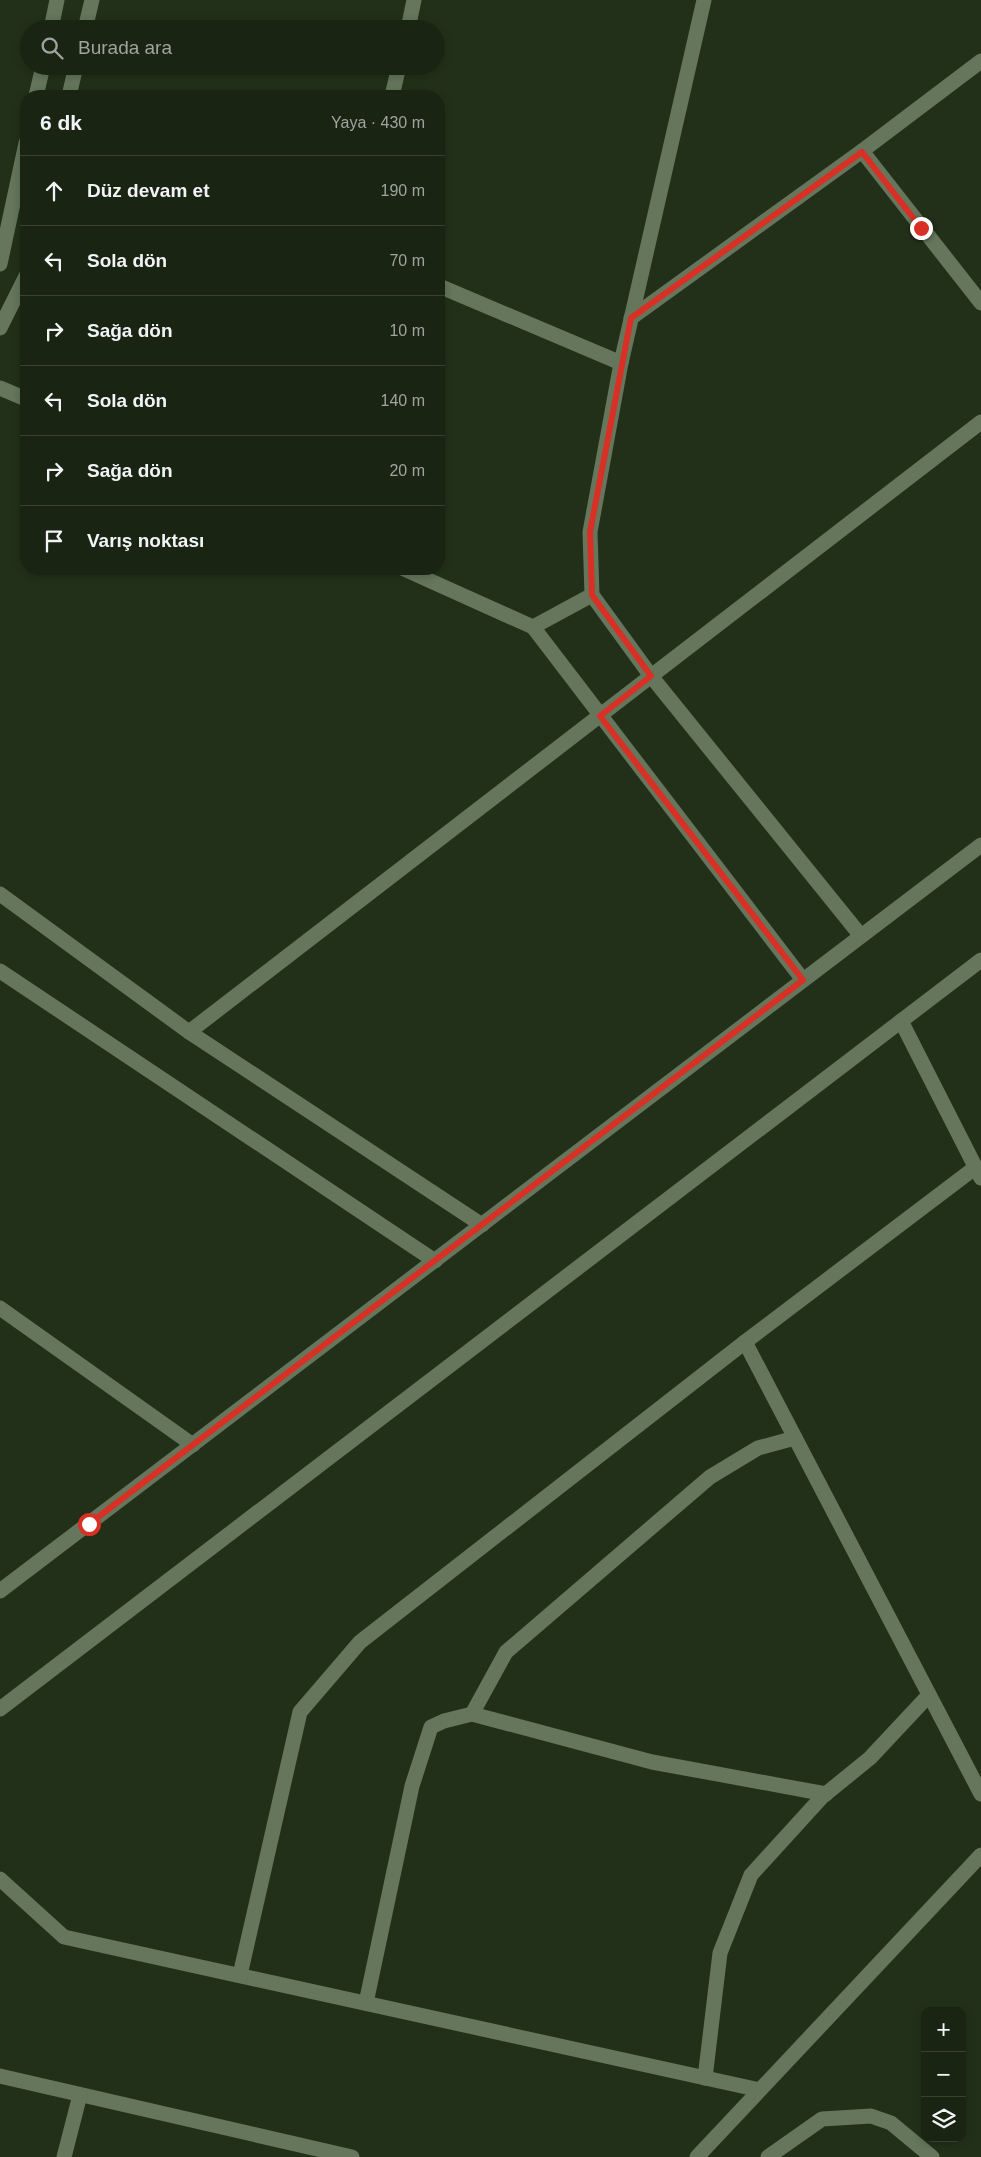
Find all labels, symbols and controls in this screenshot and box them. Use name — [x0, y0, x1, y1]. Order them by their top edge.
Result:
search box — [20, 20, 445, 75]
icon: search — [38, 34, 66, 62]
text: Burada ara — [78, 37, 172, 58]
text: 6 dk — [40, 111, 82, 134]
text: Yaya · 430 m — [331, 114, 425, 131]
icon: ahead — [40, 177, 68, 205]
text: Düz devam et — [87, 180, 209, 201]
text: 190 m — [381, 182, 425, 199]
route end — [910, 217, 933, 240]
icon: left — [40, 247, 68, 275]
text: Sola dön — [87, 250, 167, 271]
text: 70 m — [389, 252, 425, 269]
icon: right — [40, 317, 68, 345]
text: Sağa dön — [87, 320, 173, 341]
text: 10 m — [389, 322, 425, 339]
icon: left — [40, 387, 68, 415]
text: Sola dön — [87, 390, 167, 411]
text: 140 m — [381, 392, 425, 409]
icon: right — [40, 457, 68, 485]
text: Sağa dön — [87, 460, 173, 481]
text: 20 m — [389, 462, 425, 479]
icon: arrive — [40, 527, 68, 555]
text: Varış noktası — [87, 530, 204, 551]
route start — [78, 1513, 101, 1536]
map controls — [921, 2007, 966, 2142]
button: + — [921, 2007, 966, 2052]
button: − — [921, 2052, 966, 2097]
button: layers — [921, 2097, 966, 2142]

